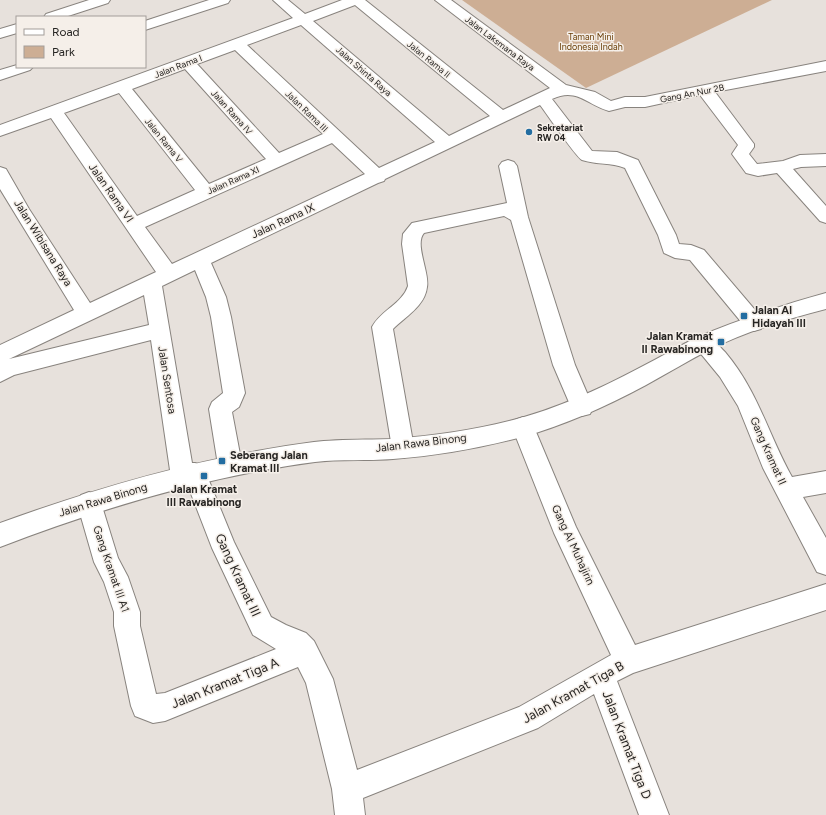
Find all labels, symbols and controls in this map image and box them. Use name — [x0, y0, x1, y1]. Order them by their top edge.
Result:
street label: Jalan Laksmana Raya — [463, 13, 537, 73]
legend — [16, 16, 146, 68]
text: Road — [52, 25, 80, 39]
park label: Taman Mini Indonesia Indah — [559, 31, 623, 52]
street label: Jalan Rama II — [405, 38, 453, 80]
street label: Jalan Shinta Raya — [334, 44, 394, 98]
text: Park — [52, 45, 75, 59]
street label: Jalan Rama I — [153, 52, 203, 80]
street label: Gang An Nur 2B — [659, 81, 725, 105]
street label: Jalan Rama IV — [209, 87, 255, 137]
street label: Jalan Rama III — [283, 88, 331, 134]
street label: Jalan Rama V — [143, 116, 186, 165]
place label: Sekretariat RW 04 — [537, 122, 584, 143]
marker: Sekretariat RW 04 — [524, 127, 534, 137]
street label: Jalan Rama VI — [86, 161, 136, 225]
street label: Jalan Rama XI — [205, 164, 261, 196]
street label: Jalan Wibisana Raya — [11, 198, 75, 288]
street label: Jalan Rama IX — [249, 201, 317, 241]
place label: Jalan Al Hidayah III — [752, 304, 806, 330]
marker: Jalan Al Hidayah III — [739, 311, 749, 321]
place label: Jalan Kramat II Rawabinong — [641, 330, 714, 356]
marker: Jalan Kramat II Rawabinong — [716, 337, 726, 347]
street label: Jalan Sentosa — [155, 345, 179, 415]
street label: Gang Kramat II — [747, 415, 789, 487]
street label: Jalan Rawa Binong — [375, 431, 467, 455]
place label: Seberang Jalan Kramat III — [230, 449, 308, 475]
marker: Seberang Jalan Kramat III — [217, 456, 227, 466]
marker: Jalan Kramat III Rawabinong — [199, 471, 209, 481]
street label: Jalan Rawa Binong — [57, 480, 149, 520]
place label: Jalan Kramat III Rawabinong — [167, 483, 241, 509]
street label: Gang Al Muhajirin — [549, 503, 597, 587]
street label: Gang Kramat III A1 — [90, 524, 132, 614]
street label: Gang Kramat III — [212, 531, 264, 619]
street label: Jalan Kramat Tiga A — [169, 655, 281, 711]
street label: Jalan Kramat Tiga B — [520, 658, 626, 726]
street label: Jalan Kramat Tiga D — [599, 689, 655, 801]

